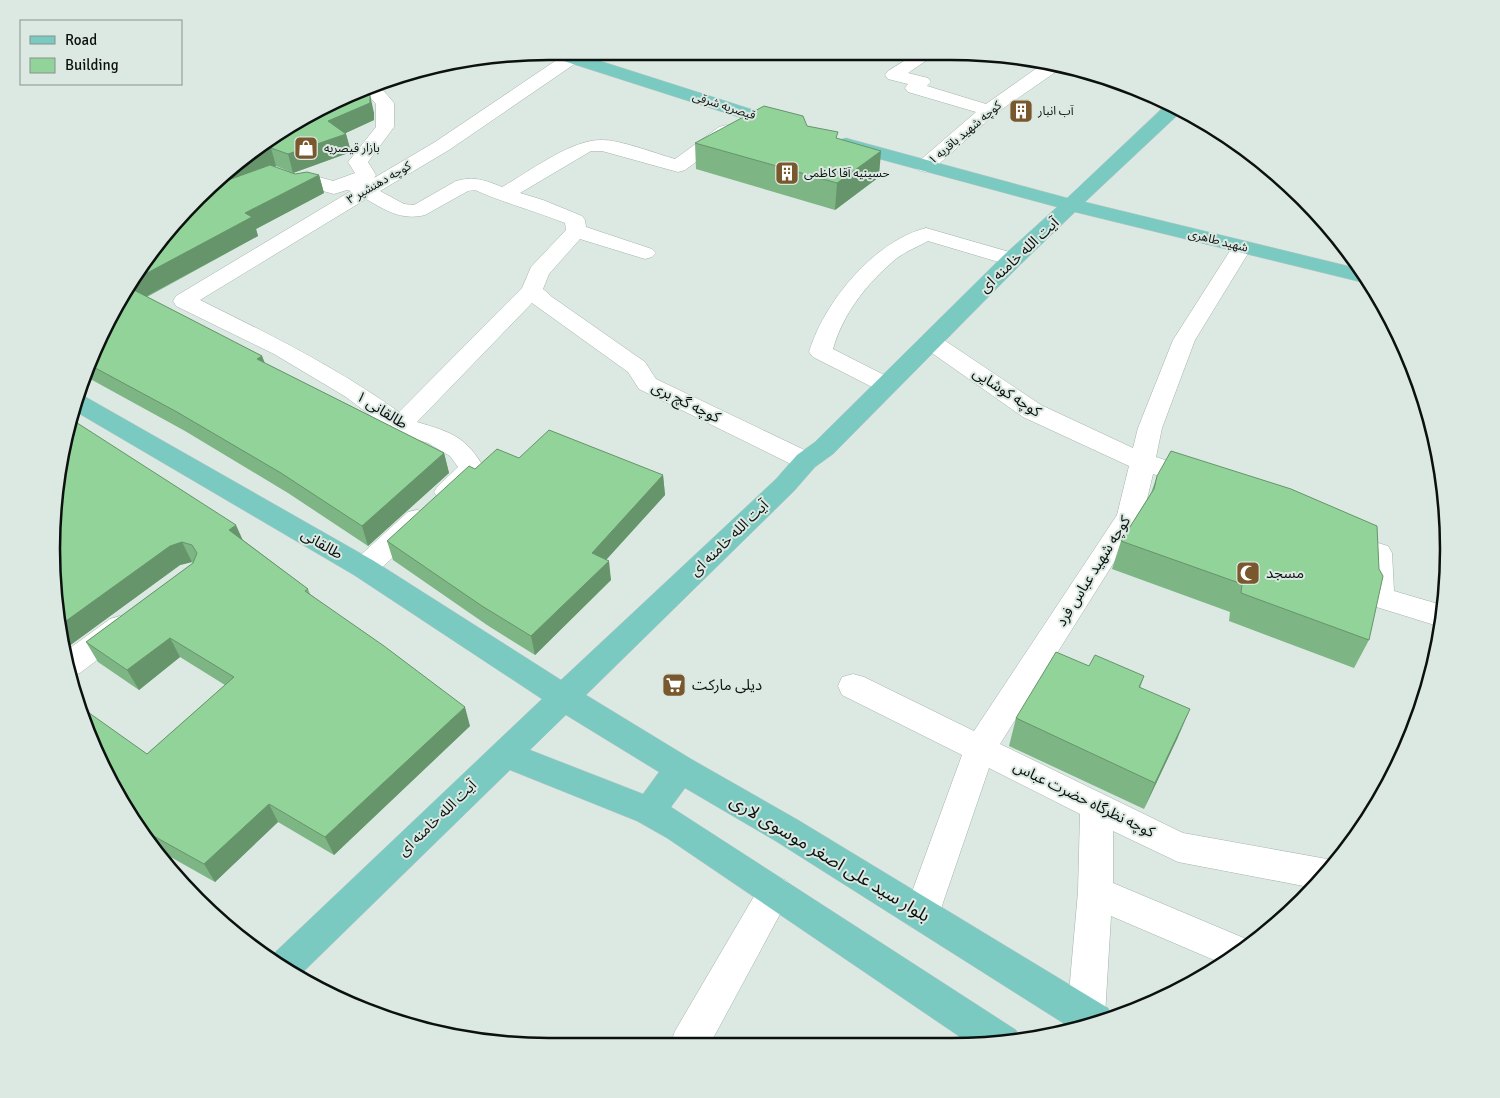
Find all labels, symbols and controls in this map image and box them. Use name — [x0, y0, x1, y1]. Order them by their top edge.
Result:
legend — [20, 20, 182, 85]
text: Road — [65, 31, 97, 49]
text: Building — [65, 56, 119, 74]
street label: قیصریه شرقی — [690, 89, 758, 123]
street label: کوچه شهید باقریه ۱ — [925, 97, 1005, 168]
building icon: آب انبار — [1008, 98, 1034, 124]
place label: آب انبار — [1037, 104, 1074, 119]
shop icon: بازار قیصریه — [293, 135, 319, 161]
place label: بازار قیصریه — [324, 141, 380, 156]
street label: کوچه دهنشیر ۳ — [344, 158, 415, 207]
building icon: حسینیه آقا کاظمی — [774, 160, 800, 186]
place label: حسینیه آقا کاظمی — [804, 166, 889, 181]
street label: آیت الله خامنه ای — [976, 213, 1063, 296]
street label: شهید طاهری — [1186, 226, 1250, 256]
street label: کوچه کوشایی — [969, 363, 1045, 422]
street label: کوچه گچ بری — [647, 378, 724, 429]
street label: طالقانی ۱ — [353, 387, 411, 433]
street label: آیت الله خامنه ای — [686, 496, 772, 580]
street label: کوچه شهید عباس فرد — [1052, 512, 1136, 630]
street label: طالقانی — [298, 525, 346, 563]
mosque icon: مسجد — [1235, 560, 1261, 586]
place label: مسجد — [1266, 564, 1304, 582]
supermarket icon: دیلی مارکت — [661, 672, 687, 698]
place label: دیلی مارکت — [692, 676, 762, 694]
street label: کوچه نظرگاه حضرت عباس — [1010, 757, 1158, 842]
street label: آیت الله خامنه ای — [394, 776, 480, 860]
street label: بلوار سید علی اصغر موسوی لاری — [726, 789, 934, 927]

